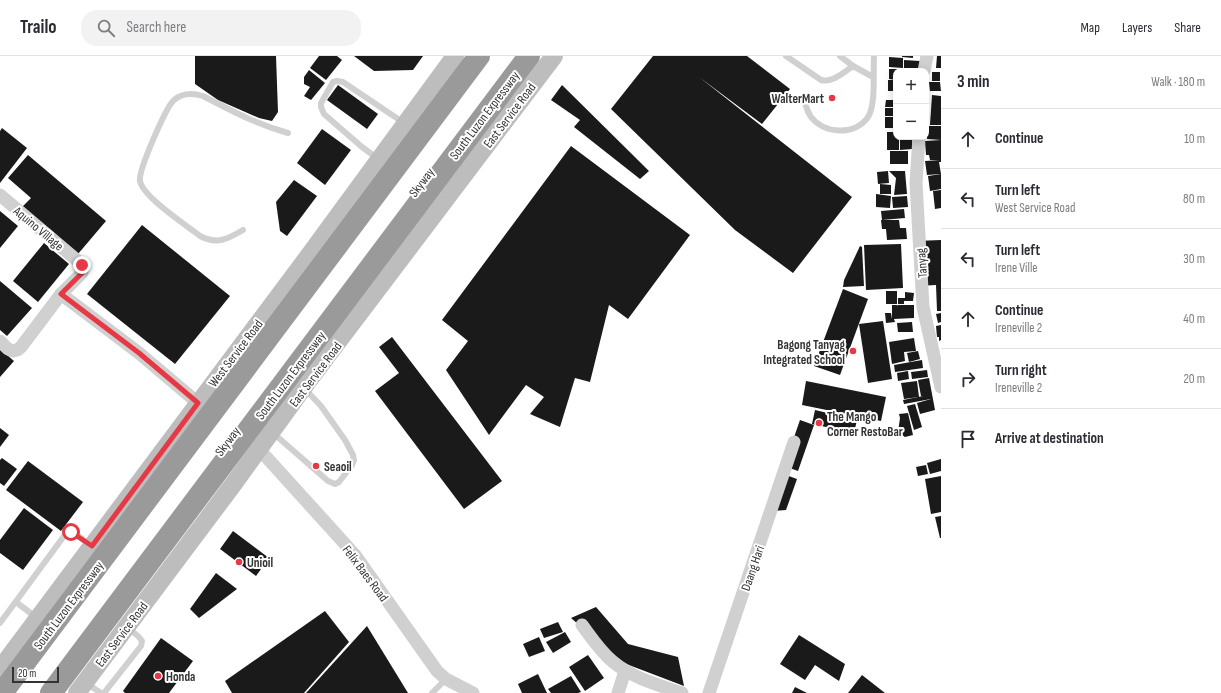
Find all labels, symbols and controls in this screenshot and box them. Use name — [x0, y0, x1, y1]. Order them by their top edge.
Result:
search box — [81, 10, 361, 46]
text: Trailo — [20, 16, 57, 39]
icon: search — [95, 17, 117, 39]
text: Search here — [127, 18, 186, 37]
text: Map — [1080, 19, 1100, 36]
text: Layers — [1122, 19, 1152, 36]
text: Share — [1174, 19, 1201, 36]
street label: South Luzon Expressway — [446, 68, 523, 163]
map controls — [893, 68, 929, 140]
button: + — [893, 68, 929, 104]
text: 3 min — [957, 72, 990, 92]
text: Walk · 180 m — [1151, 74, 1205, 90]
street label: East Service Road — [480, 80, 539, 151]
place label: WalterMart — [772, 91, 825, 107]
marker: WalterMart — [827, 93, 837, 103]
button: − — [893, 104, 929, 140]
icon: ahead — [957, 128, 979, 150]
text: Continue — [995, 129, 1044, 148]
text: 10 m — [1184, 131, 1205, 147]
street label: Skyway — [406, 165, 438, 200]
text: Turn left — [995, 181, 1040, 200]
icon: left — [957, 188, 979, 210]
text: 80 m — [1183, 191, 1205, 207]
text: West Service Road — [995, 200, 1075, 216]
street label: Aquino Village — [9, 203, 67, 254]
text: Turn left — [995, 241, 1040, 260]
street label: Tanyag — [913, 247, 931, 278]
icon: left — [957, 248, 979, 270]
text: 30 m — [1183, 251, 1205, 267]
route end — [73, 256, 91, 274]
text: Irene Ville — [995, 260, 1038, 276]
text: Continue — [995, 301, 1044, 320]
icon: ahead — [957, 308, 979, 330]
text: 40 m — [1183, 311, 1205, 327]
street label: West Service Road — [205, 317, 266, 390]
text: Ireneville 2 — [995, 320, 1042, 336]
street label: South Luzon Expressway — [252, 328, 329, 423]
place label: Bagong Tanyag Integrated School — [763, 337, 846, 368]
street label: East Service Road — [286, 339, 345, 410]
marker: Bagong Tanyag Integrated School — [848, 346, 858, 356]
text: Turn right — [995, 361, 1047, 380]
icon: right — [957, 368, 979, 390]
text: 20 m — [1183, 371, 1205, 387]
text: Ireneville 2 — [995, 380, 1042, 396]
place label: The Mango Corner RestoBar — [827, 409, 903, 440]
marker: The Mango Corner RestoBar — [814, 418, 824, 428]
street label: Skyway — [212, 424, 244, 459]
icon: arrive — [957, 428, 979, 450]
text: Arrive at destination — [995, 429, 1104, 448]
place label: Seaoil — [324, 459, 352, 475]
marker: Seaoil — [311, 461, 321, 471]
route start — [62, 523, 80, 541]
street label: Felix Baes Road — [339, 542, 392, 605]
street label: Daang Hari — [738, 544, 768, 593]
place label: Unioil — [247, 555, 274, 571]
marker: Unioil — [234, 557, 244, 567]
street label: South Luzon Expressway — [30, 558, 107, 653]
street label: East Service Road — [92, 599, 151, 670]
scale bar — [12, 665, 59, 684]
text: 20 m — [18, 667, 36, 680]
place label: Honda — [166, 669, 195, 685]
marker: Honda — [153, 671, 163, 681]

